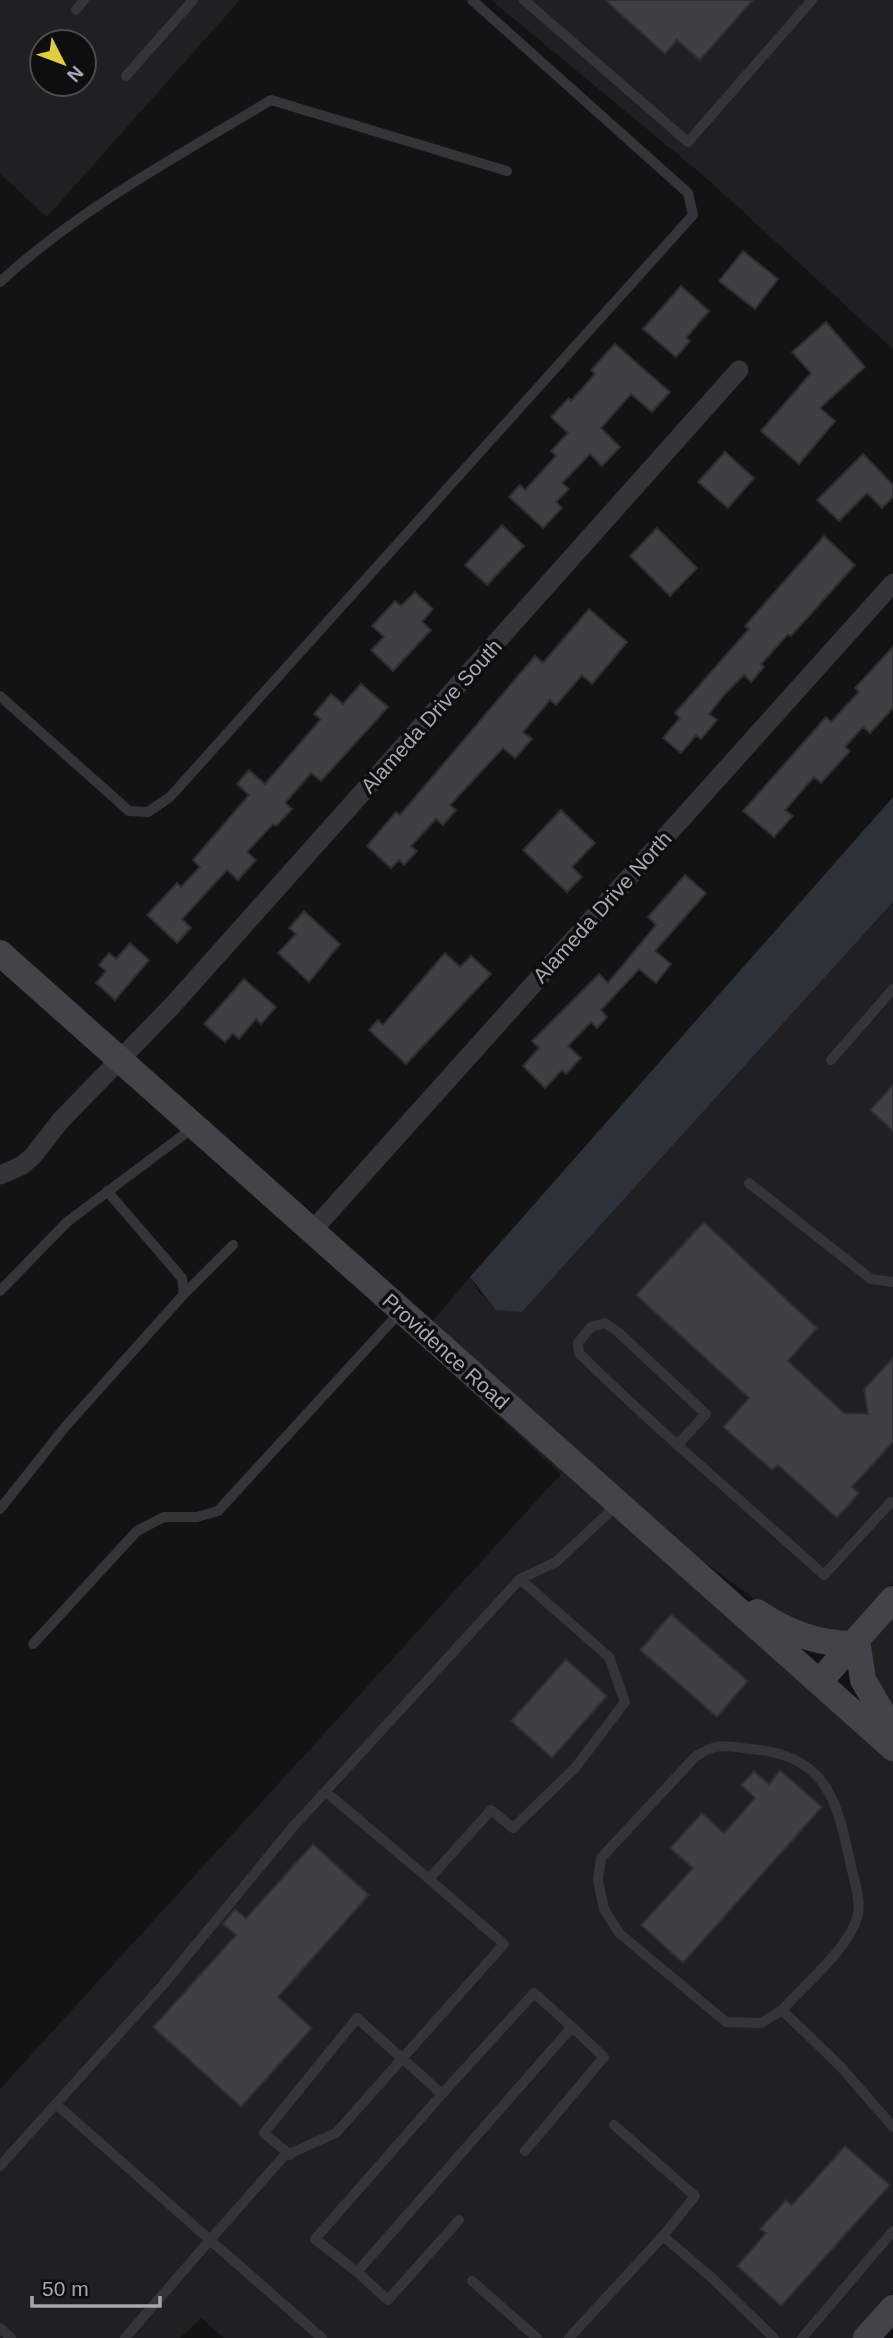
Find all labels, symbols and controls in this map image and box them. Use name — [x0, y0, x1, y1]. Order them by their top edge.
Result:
north arrow — [28, 28, 98, 98]
text: N — [63, 62, 88, 86]
street label: Alameda Drive South — [356, 635, 506, 797]
street label: Alameda Drive North — [528, 827, 676, 987]
street label: Providence Road — [378, 1289, 514, 1413]
scale bar — [32, 2264, 159, 2308]
text: 50 m — [42, 2277, 89, 2300]

